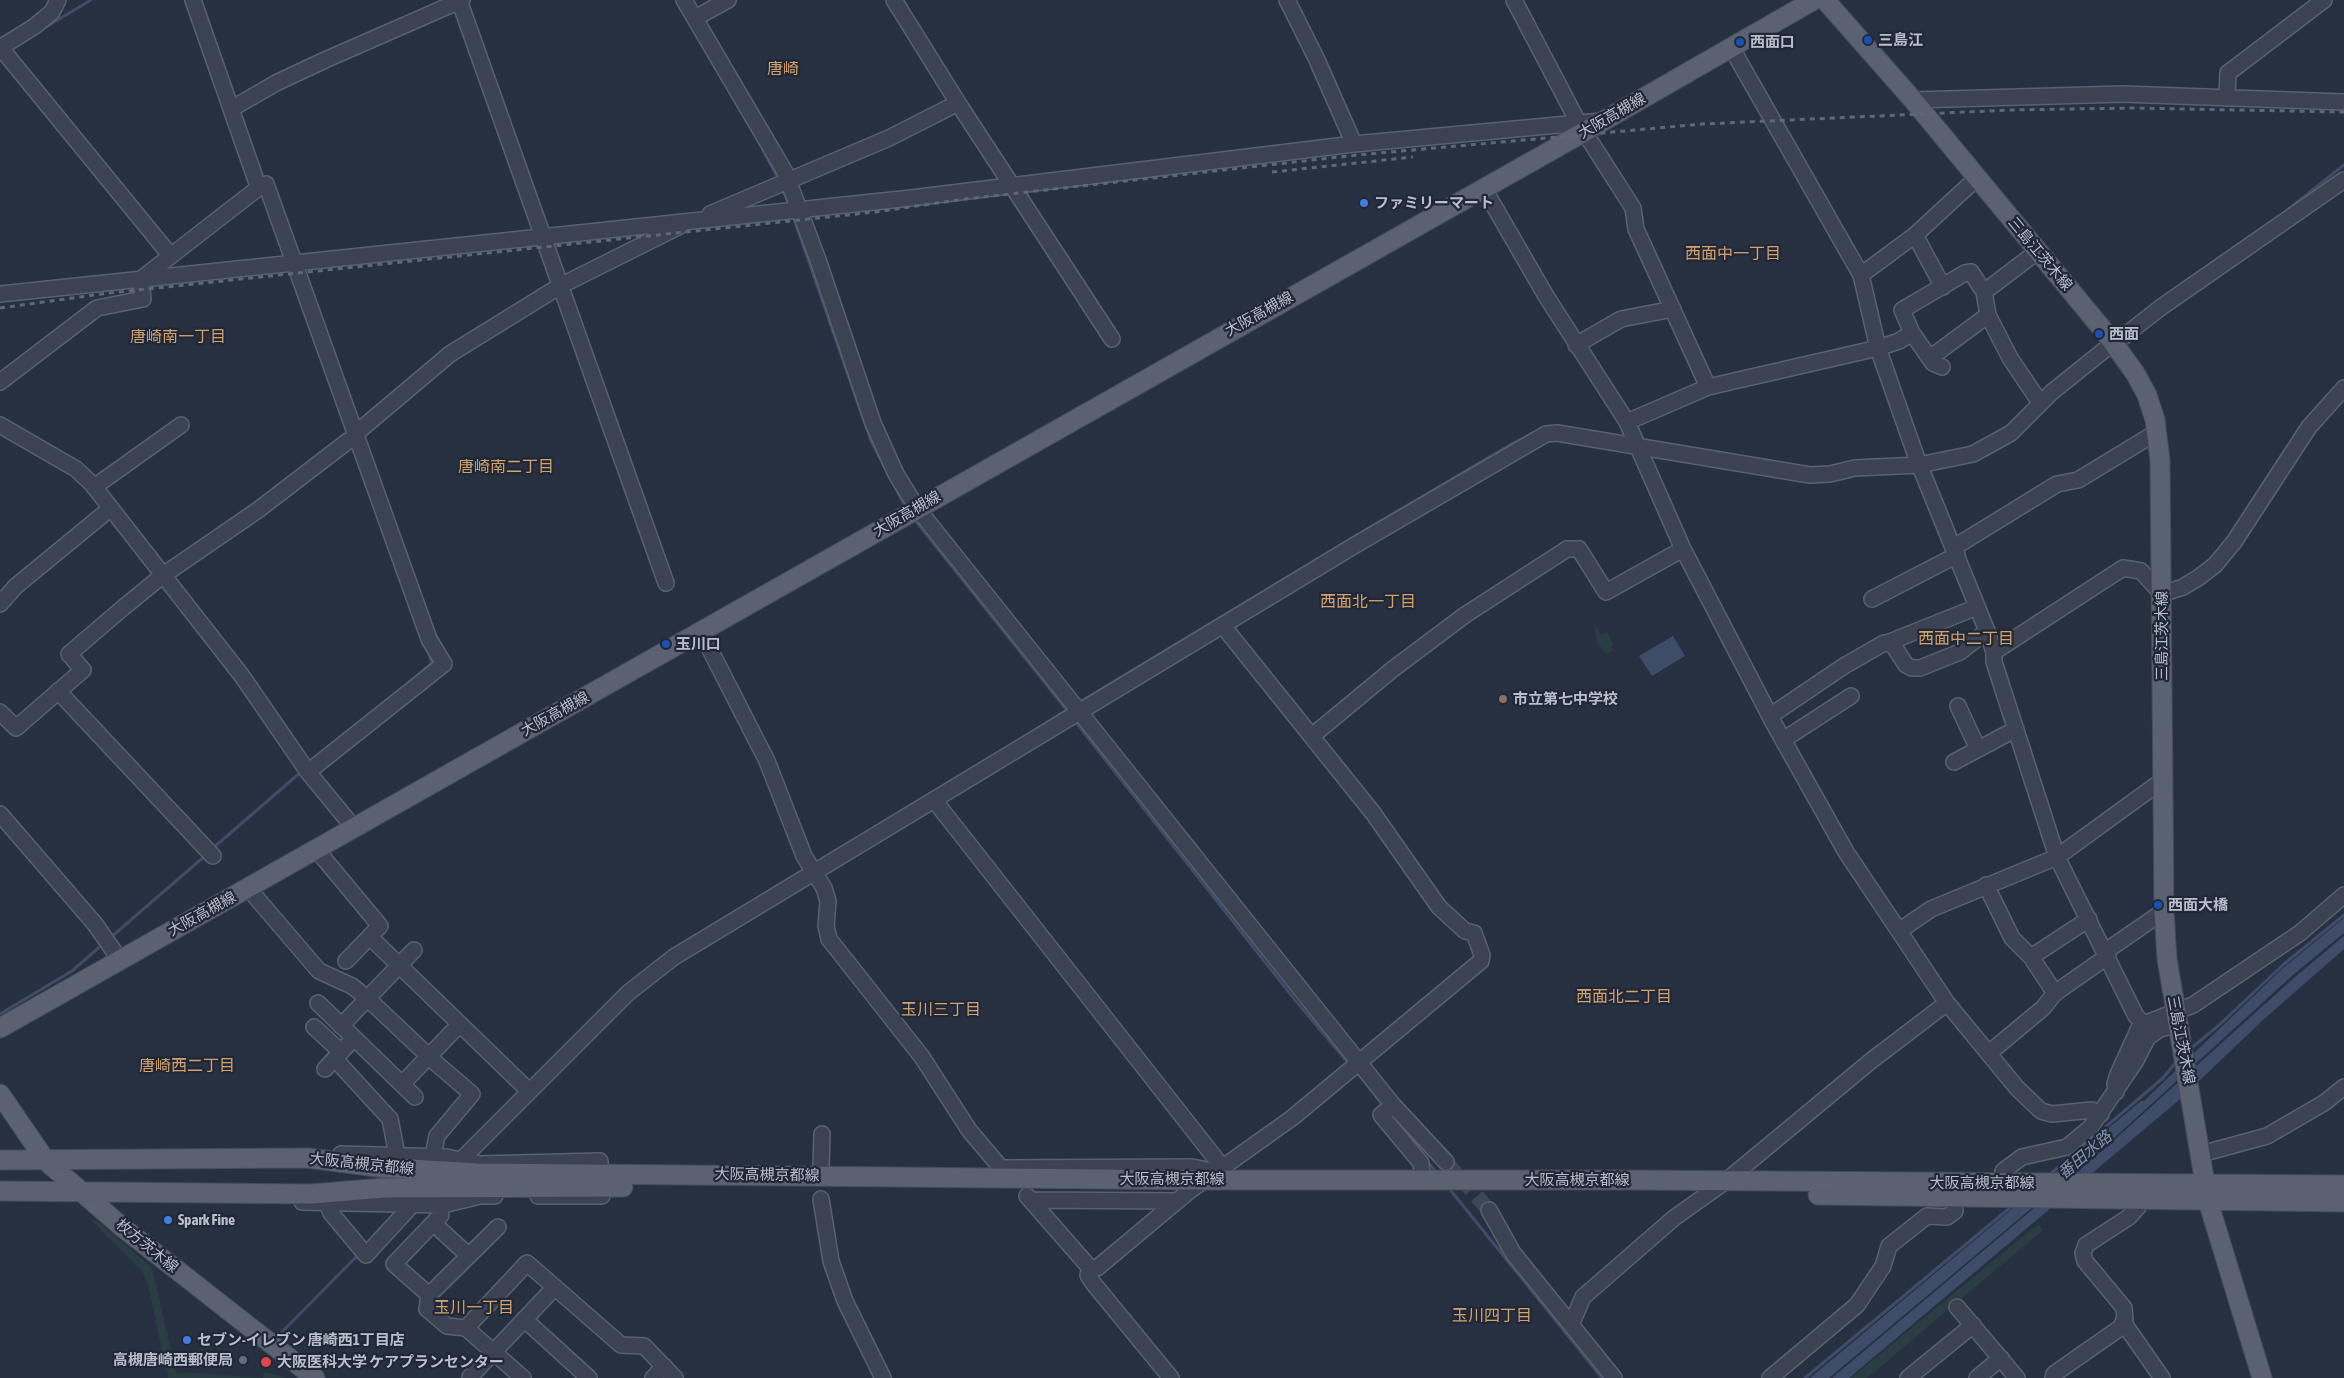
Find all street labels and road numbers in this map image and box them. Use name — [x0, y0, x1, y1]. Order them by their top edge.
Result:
street label: 大阪高槻線 — [1575, 89, 1649, 143]
street label: 三島江茨木線 — [2004, 214, 2076, 294]
street label: 大阪高槻線 — [1222, 288, 1296, 340]
street label: 大阪高槻線 — [870, 487, 944, 541]
street label: 三島江茨木線 — [2153, 591, 2171, 681]
street label: 大阪高槻線 — [518, 688, 592, 740]
street label: 大阪高槻線 — [165, 888, 239, 940]
street label: 三島江茨木線 — [2164, 994, 2198, 1086]
street label: 大阪高槻京都線 — [309, 1150, 415, 1178]
street label: 大阪高槻京都線 — [714, 1165, 820, 1185]
street label: 大阪高槻京都線 — [1120, 1170, 1224, 1188]
street label: 大阪高槻京都線 — [1525, 1171, 1629, 1189]
street label: 大阪高槻京都線 — [1930, 1174, 2034, 1192]
street label: 枚方茨木線 — [112, 1215, 182, 1277]

